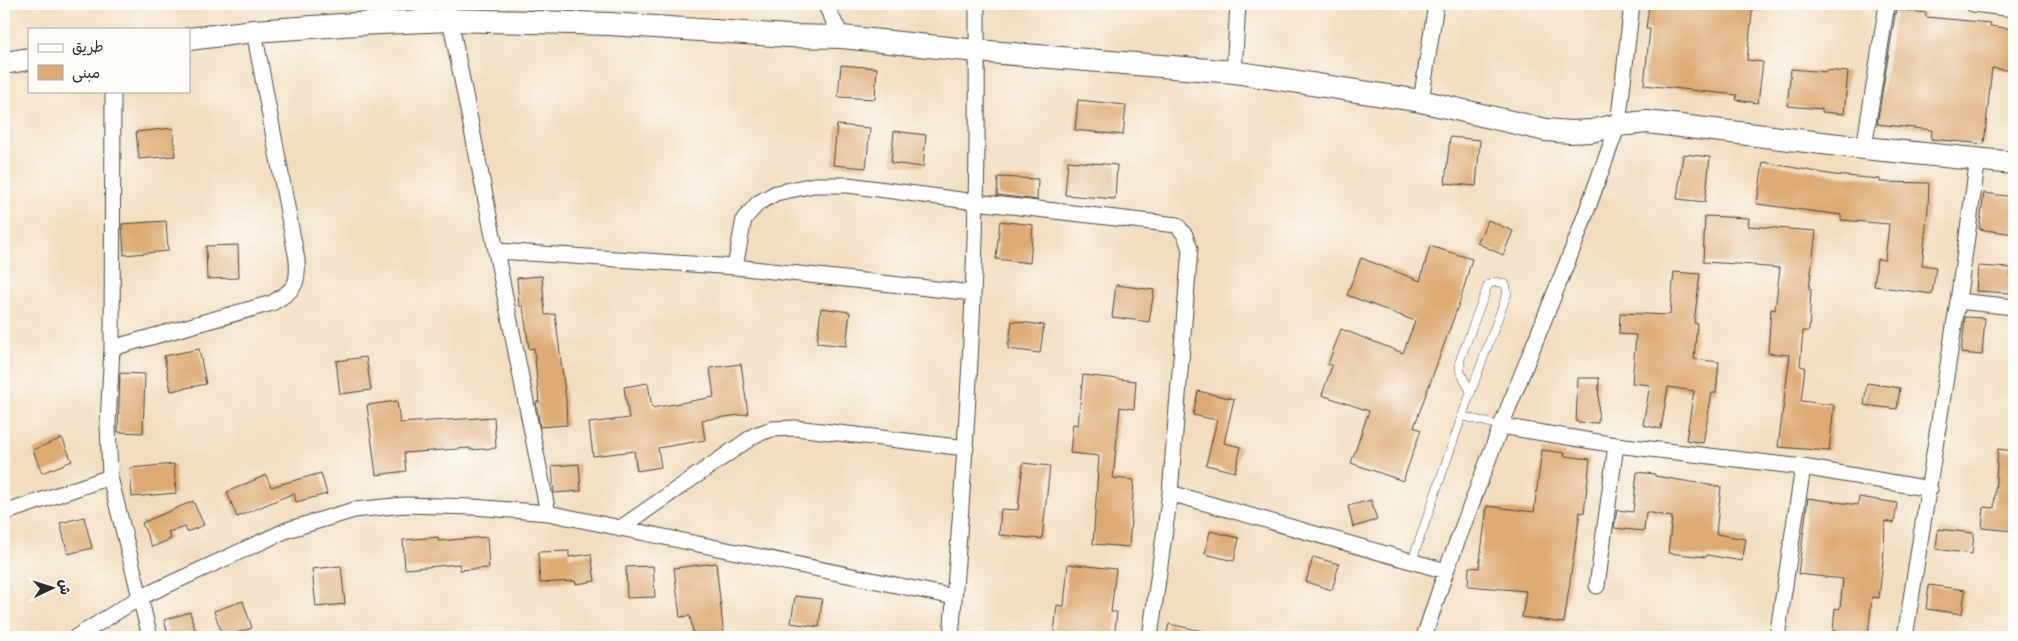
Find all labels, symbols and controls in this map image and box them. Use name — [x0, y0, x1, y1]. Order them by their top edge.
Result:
legend — [28, 28, 190, 92]
text: طريق — [72, 34, 104, 57]
text: مبنى — [72, 60, 100, 83]
north arrow — [28, 564, 78, 614]
text: ش — [54, 579, 76, 595]

